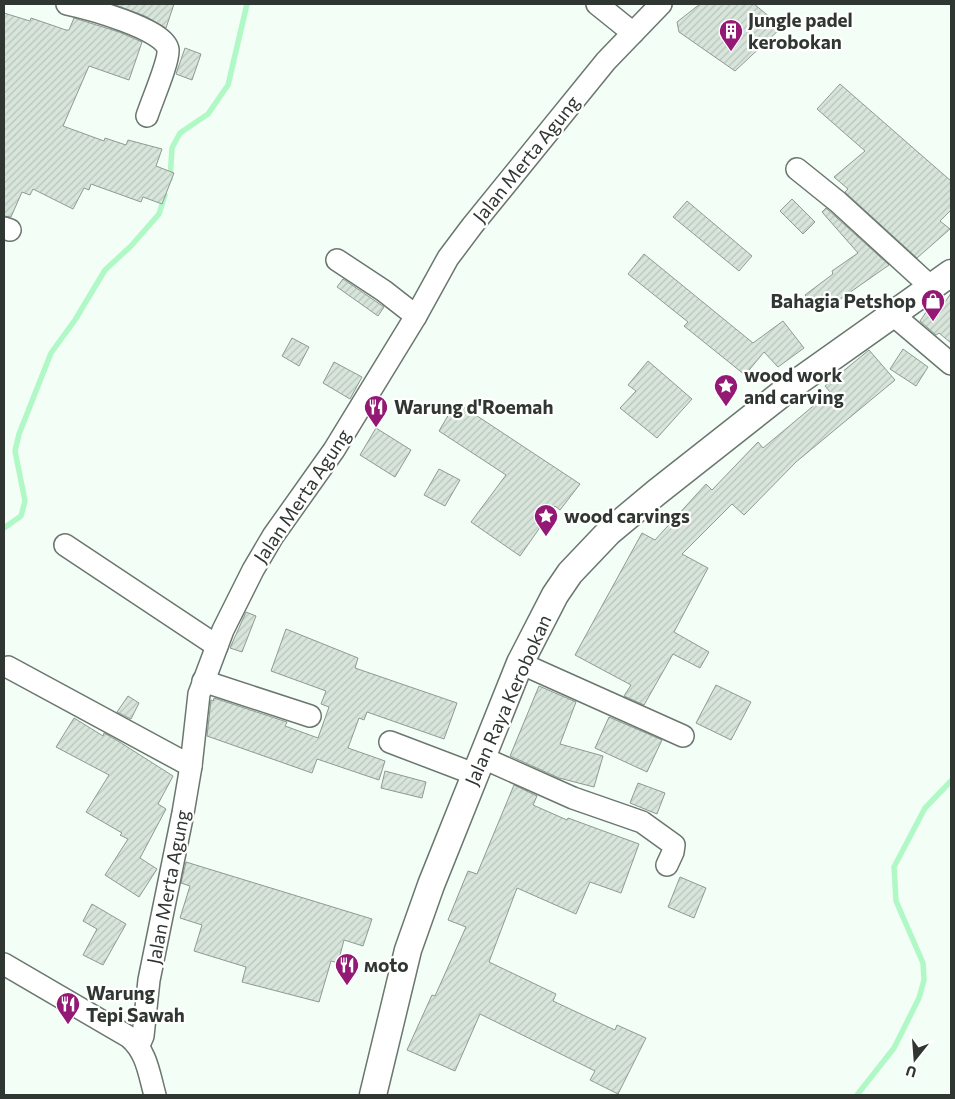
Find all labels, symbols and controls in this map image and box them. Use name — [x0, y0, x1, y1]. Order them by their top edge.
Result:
place label: Jungle padel kerobokan — [748, 8, 853, 53]
building icon: Jungle padel kerobokan — [718, 18, 744, 52]
street label: Jalan Merta Agung — [467, 91, 584, 227]
shop icon: Bahagia Petshop — [920, 288, 946, 322]
place label: Bahagia Petshop — [771, 289, 916, 312]
place label: wood work and carving — [744, 363, 844, 408]
place icon: wood work and carving — [713, 373, 739, 407]
restaurant icon: Warung d'Roemah — [363, 394, 389, 428]
place label: Warung d'Roemah — [394, 395, 553, 418]
street label: Jalan Merta Agung — [248, 424, 355, 567]
place icon: wood carvings — [533, 503, 559, 537]
place label: wood carvings — [564, 504, 690, 527]
street label: Jalan Raya Kerobokan — [459, 611, 556, 789]
street label: Jalan Merta Agung — [141, 808, 194, 966]
restaurant icon: моto — [334, 952, 360, 986]
place label: моto — [364, 953, 409, 976]
place label: Warung Tepi Sawah — [86, 981, 185, 1026]
restaurant icon: Warung Tepi Sawah — [55, 991, 81, 1025]
north arrow — [890, 1034, 940, 1084]
text: U — [904, 1062, 918, 1082]

